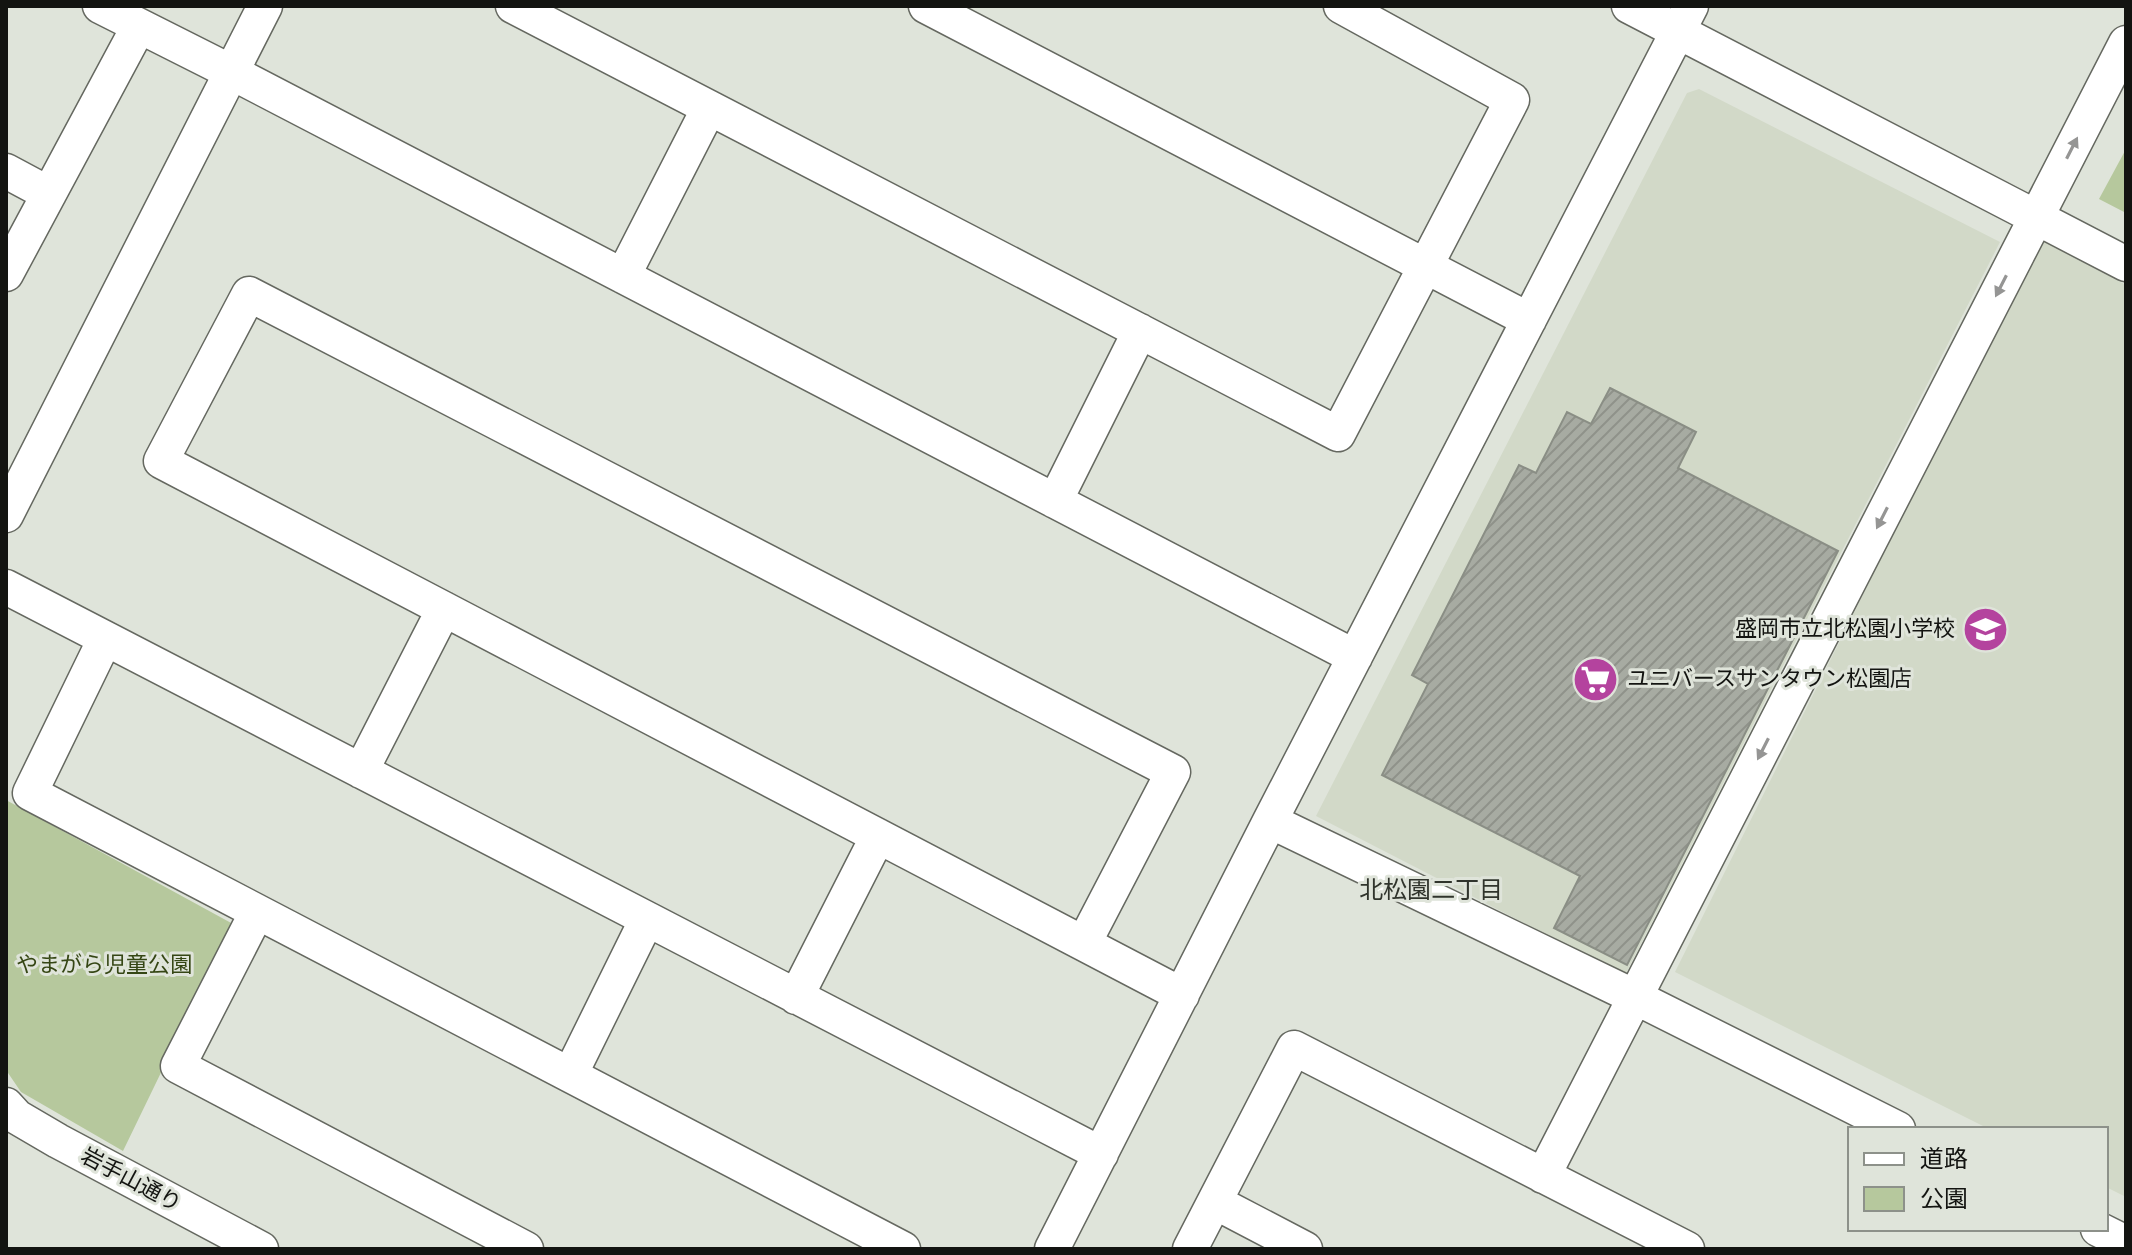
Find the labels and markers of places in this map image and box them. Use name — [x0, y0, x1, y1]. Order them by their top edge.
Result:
school or university icon: 盛岡市立北松園小学校 — [1962, 605, 2010, 653]
place label: 盛岡市立北松園小学校 — [1735, 616, 1955, 642]
supermarket icon: ユニバースサンタウン松園店 — [1572, 655, 1620, 703]
place label: ユニバースサンタウン松園店 — [1627, 666, 1912, 692]

